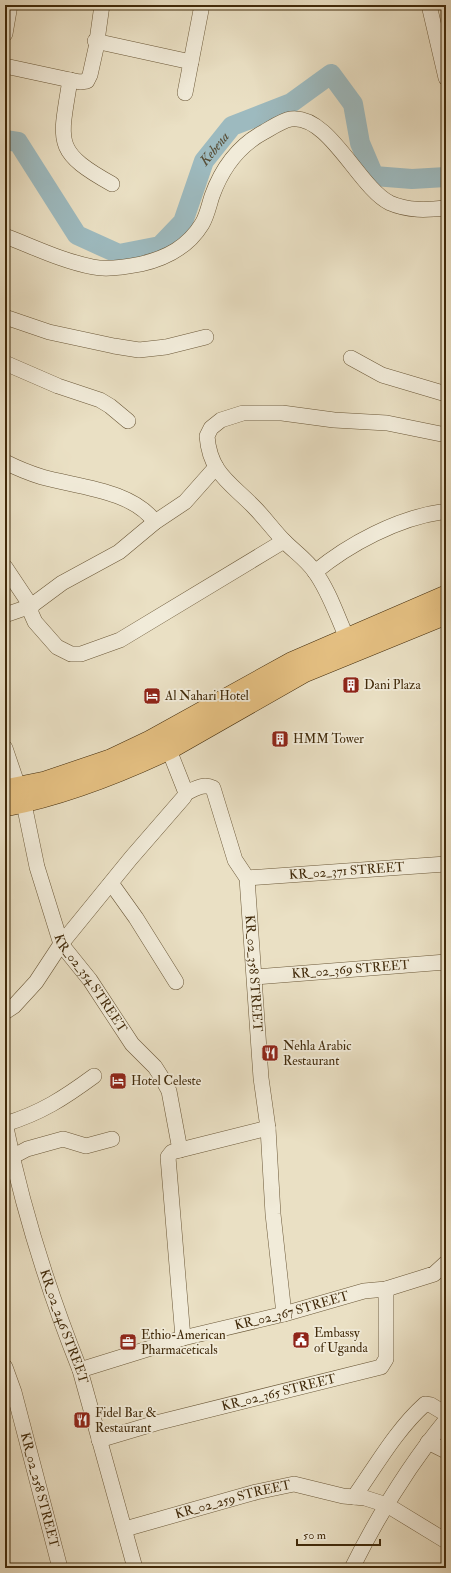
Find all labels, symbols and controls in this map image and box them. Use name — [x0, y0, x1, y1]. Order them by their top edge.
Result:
water label: Kebena — [195, 128, 233, 169]
building icon: Dani Plaza — [341, 675, 361, 695]
place label: Dani Plaza — [364, 677, 421, 693]
hotel icon: Al Nahari Hotel — [142, 686, 162, 706]
place label: Al Nahari Hotel — [164, 688, 250, 704]
building icon: HMM Tower — [270, 729, 290, 749]
place label: HMM Tower — [293, 731, 364, 747]
street label: KR_02_371 STREET — [289, 859, 405, 883]
street label: KR_02_358 STREET — [242, 914, 266, 1032]
street label: KR_02_354 STREET — [50, 932, 131, 1036]
street label: KR_02_369 STREET — [291, 957, 411, 982]
place label: Nehla Arabic Restaurant — [283, 1038, 351, 1069]
restaurant icon: Nehla Arabic Restaurant — [260, 1043, 280, 1063]
hotel icon: Hotel Celeste — [108, 1071, 128, 1091]
place label: Hotel Celeste — [131, 1073, 202, 1089]
street label: KR_02_246 STREET — [36, 1267, 91, 1386]
street label: KR_02_367 STREET — [233, 1288, 351, 1333]
place label: Embassy of Uganda — [314, 1325, 369, 1356]
place label: Ethio-American Pharmaceticals — [141, 1327, 226, 1358]
public building icon: Embassy of Uganda — [291, 1330, 311, 1350]
office icon: Ethio-American Pharmaceticals — [118, 1332, 138, 1352]
street label: KR_02_365 STREET — [220, 1370, 338, 1414]
place label: Fidel Bar & Restaurant — [95, 1405, 157, 1436]
restaurant icon: Fidel Bar & Restaurant — [72, 1410, 92, 1430]
street label: KR_02_258 STREET — [17, 1431, 62, 1550]
street label: KR_02_259 STREET — [173, 1477, 293, 1522]
scale bar — [297, 1521, 380, 1547]
text: 50 m — [303, 1528, 327, 1543]

